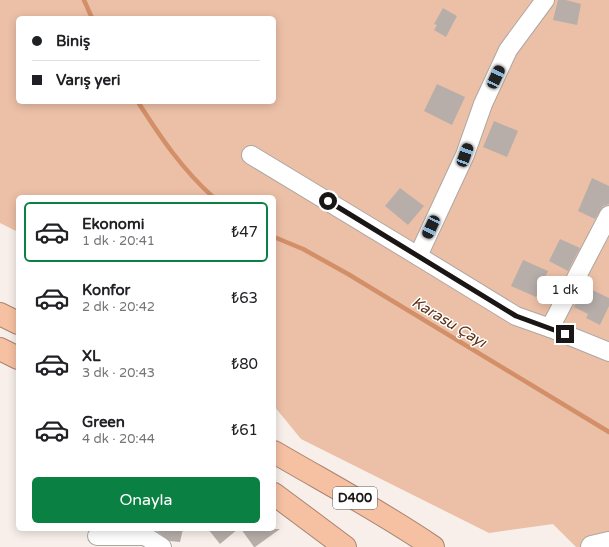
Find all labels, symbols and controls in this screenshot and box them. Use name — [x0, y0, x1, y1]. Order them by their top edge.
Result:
text: Biniş — [56, 32, 90, 50]
car — [485, 64, 507, 90]
text: Varış yeri — [56, 71, 121, 89]
car — [455, 142, 475, 168]
route start — [319, 192, 337, 210]
icon: car — [34, 214, 70, 250]
car — [420, 214, 442, 240]
text: Ekonomi — [82, 215, 145, 233]
text: ₺47 — [231, 223, 258, 241]
text: 1 dk · 20:41 — [82, 233, 155, 249]
callout: 1 dk — [537, 276, 593, 304]
icon: car — [34, 280, 70, 316]
text: Konfor — [82, 281, 130, 299]
text: 1 dk — [552, 282, 578, 298]
text: ₺63 — [231, 289, 258, 307]
water label: Karasu Çayı — [409, 293, 490, 352]
text: 2 dk · 20:42 — [82, 299, 155, 315]
route end — [556, 325, 574, 343]
icon: car — [34, 346, 70, 382]
text: XL — [82, 347, 101, 365]
text: ₺80 — [231, 355, 258, 373]
text: 3 dk · 20:43 — [82, 365, 155, 381]
icon: car — [34, 412, 70, 448]
text: Green — [82, 413, 125, 431]
text: ₺61 — [231, 421, 258, 439]
text: 4 dk · 20:44 — [82, 431, 155, 447]
button: Onayla — [32, 477, 260, 523]
road number: D400 — [333, 487, 377, 509]

